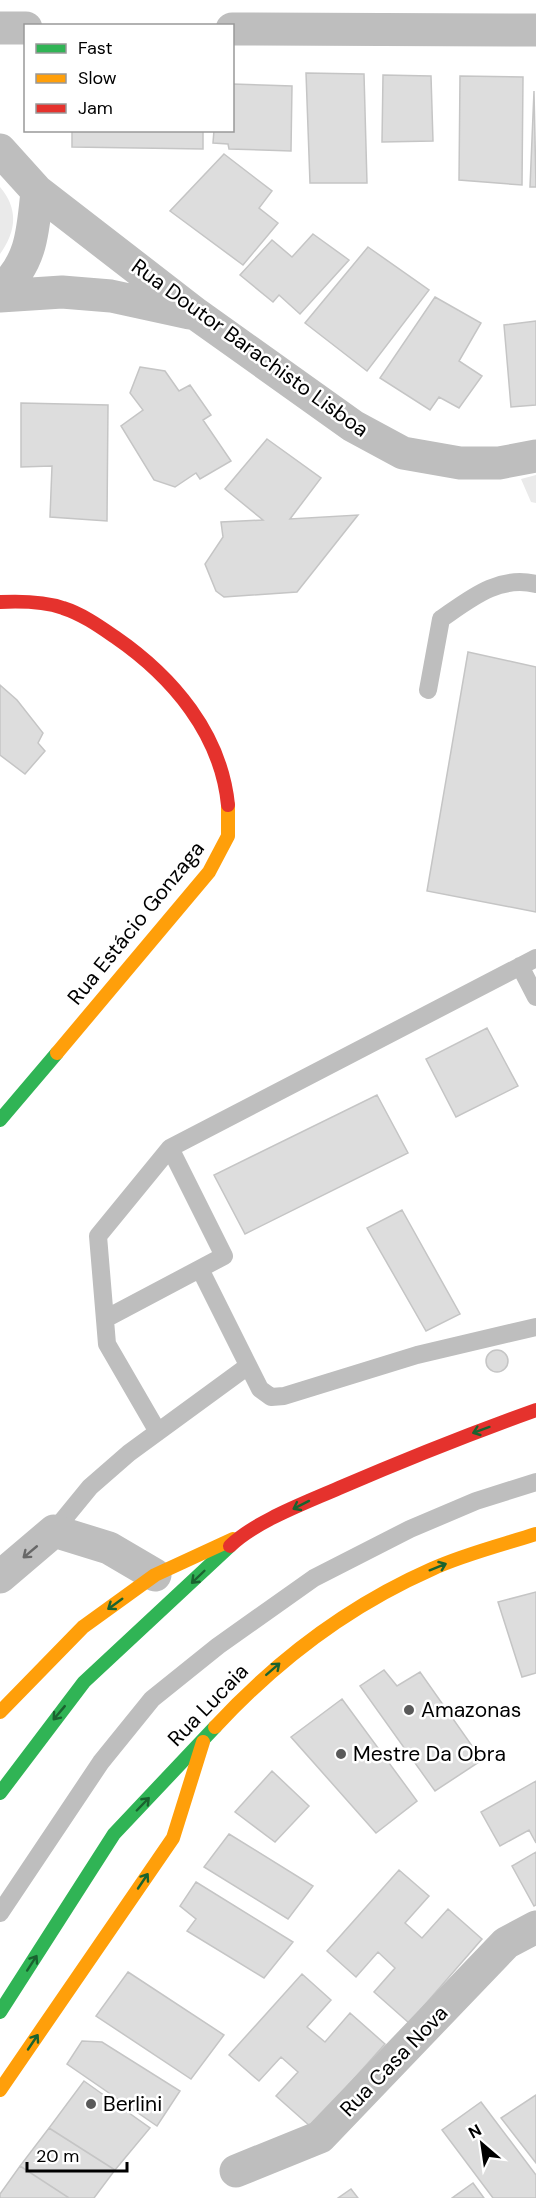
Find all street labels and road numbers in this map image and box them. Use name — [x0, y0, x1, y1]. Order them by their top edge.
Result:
street label: Rua Doutor Barachisto Lisboa — [126, 253, 374, 443]
street label: Rua Estácio Gonzaga — [61, 835, 211, 1011]
street label: Rua Lucaia — [162, 1658, 254, 1752]
street label: Rua Casa Nova — [334, 1999, 454, 2123]

